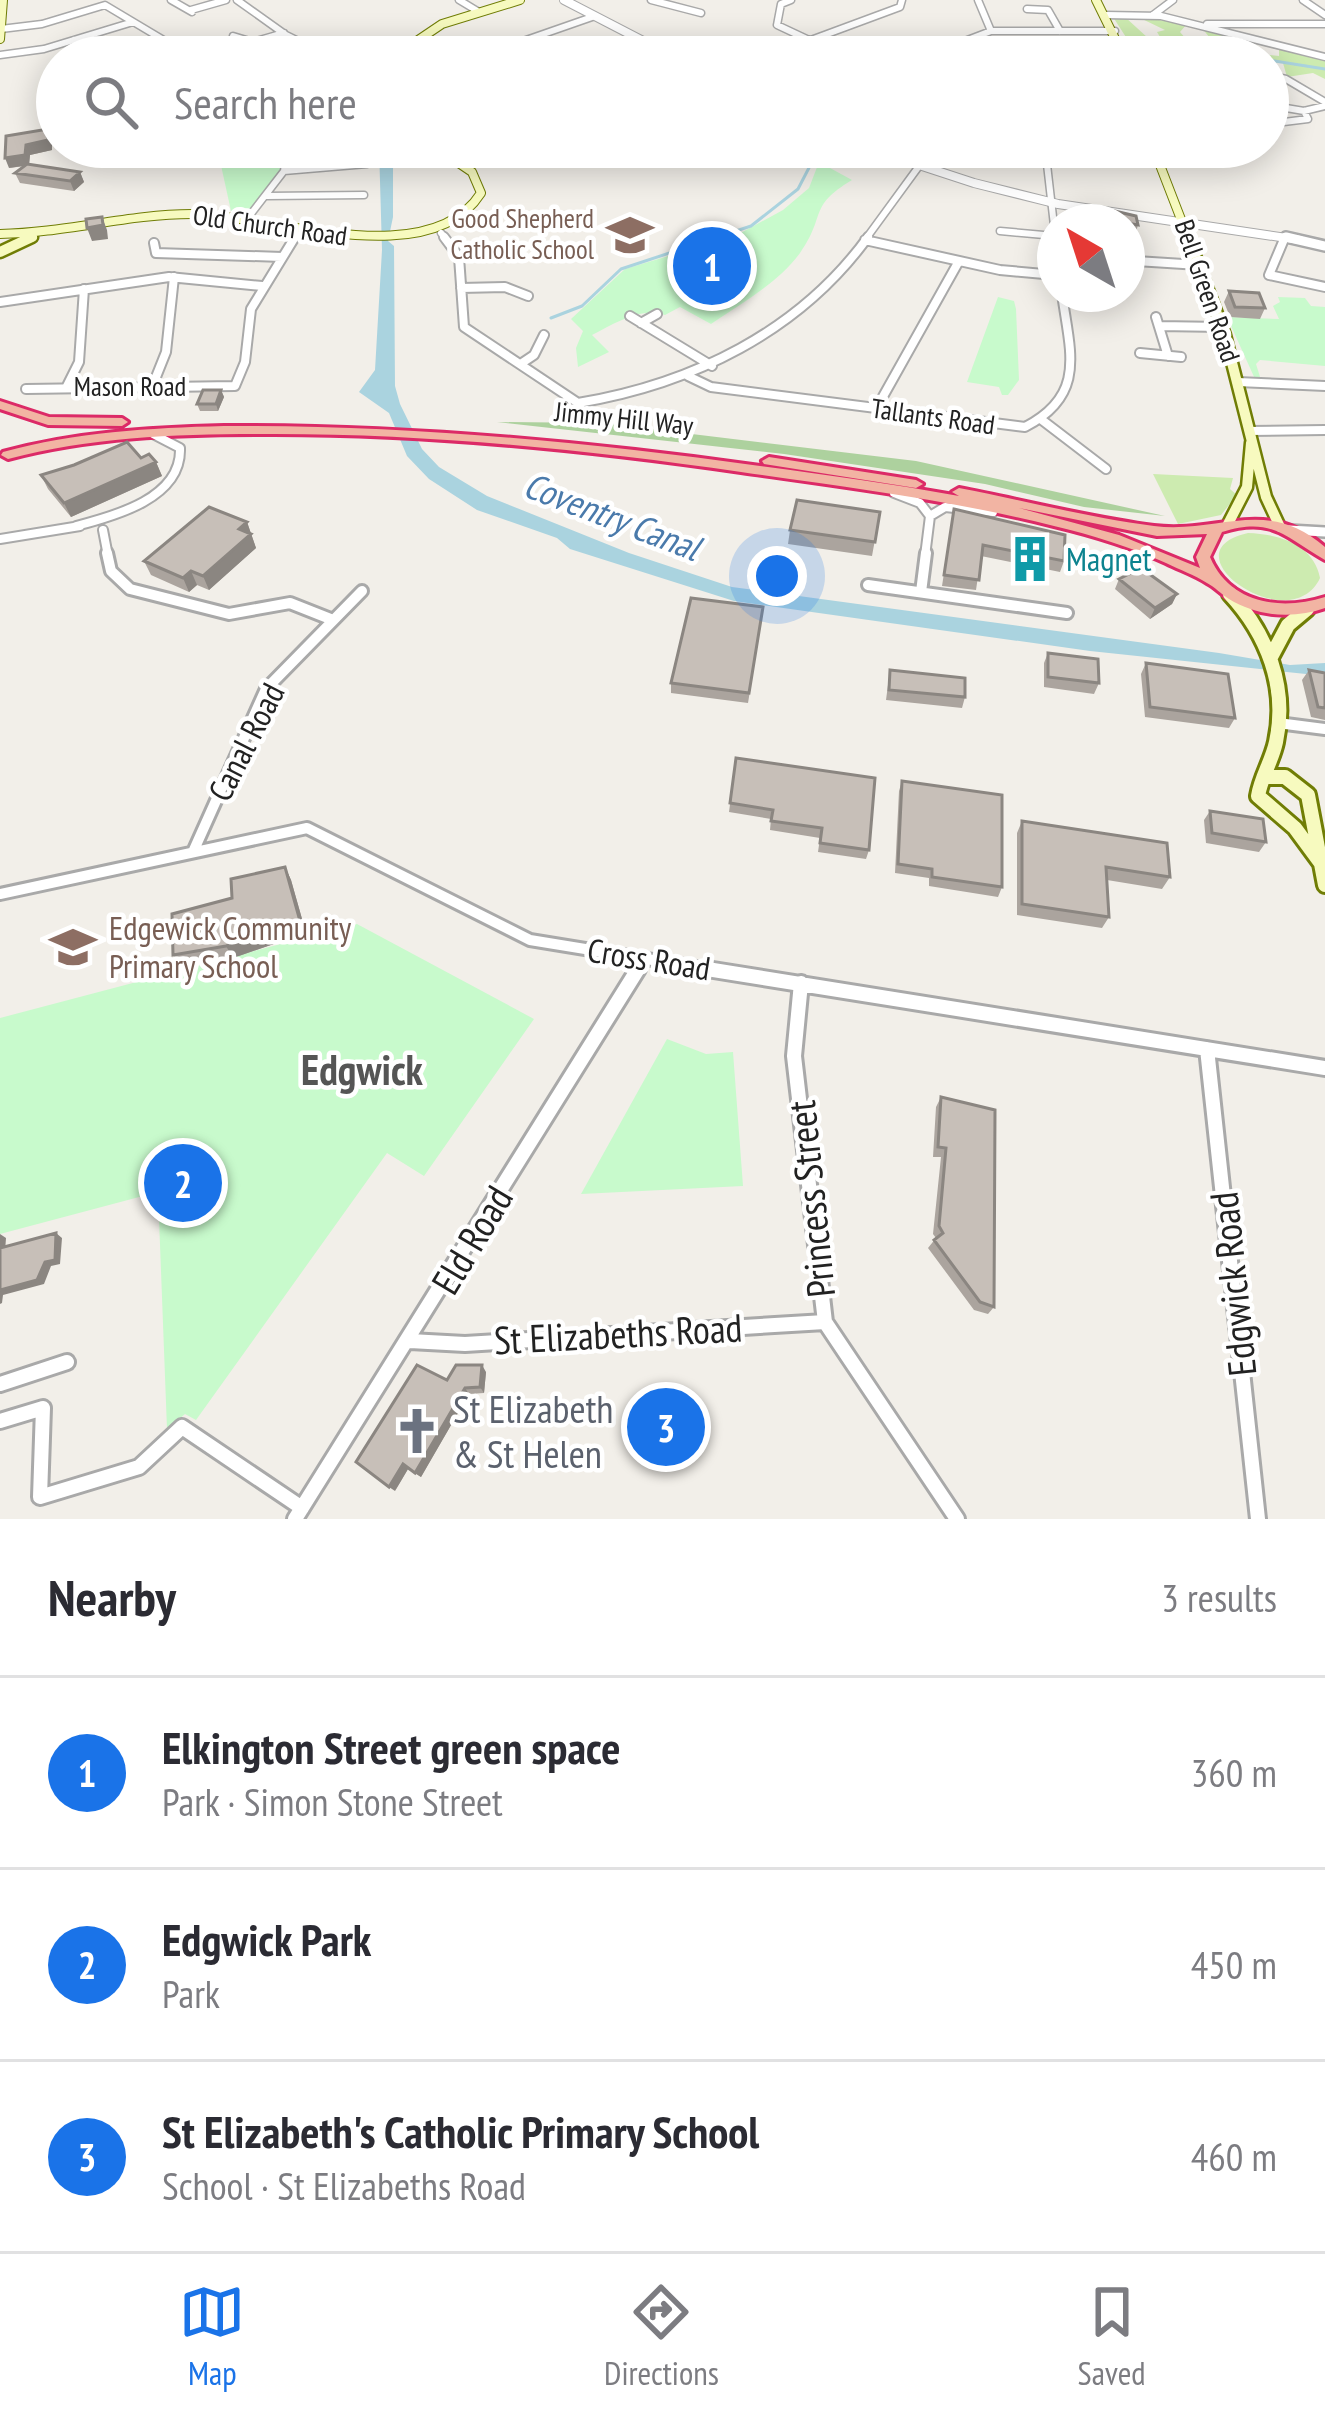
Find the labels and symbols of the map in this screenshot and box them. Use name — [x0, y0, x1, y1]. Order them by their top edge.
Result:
street label: Old Church Road — [191, 197, 349, 253]
place label: Good Shepherd Catholic School — [451, 201, 595, 266]
north arrow — [1037, 204, 1145, 312]
school or university icon: Good Shepherd Catholic School — [605, 210, 655, 260]
street label: Bell Green Road — [1168, 215, 1248, 366]
pin: 1 — [673, 221, 751, 311]
street label: Mason Road — [74, 369, 186, 403]
street label: Tallants Road — [869, 391, 997, 441]
street label: Jimmy Hill Way — [552, 394, 696, 442]
water label: Coventry Canal — [518, 461, 710, 572]
building icon: Magnet — [1005, 534, 1055, 584]
place label: Magnet — [1066, 537, 1152, 580]
your location — [747, 546, 807, 606]
street label: Canal Road — [198, 676, 293, 808]
place label: Edgewick Community Primary School — [109, 906, 352, 987]
school or university icon: Edgewick Community Primary School — [48, 922, 98, 972]
street label: Cross Road — [585, 928, 713, 989]
district label: Edgwick — [301, 1042, 424, 1097]
street label: Princess Street — [775, 1098, 846, 1300]
pin: 2 — [144, 1138, 222, 1228]
street label: Eld Road — [419, 1176, 524, 1303]
street label: Edgwick Road — [1197, 1189, 1268, 1379]
street label: St Elizabeths Road — [493, 1302, 743, 1365]
pin: 3 — [627, 1382, 705, 1472]
place label: St Elizabeth & St Helen — [453, 1383, 614, 1479]
church icon: St Elizabeth & St Helen — [392, 1406, 442, 1456]

